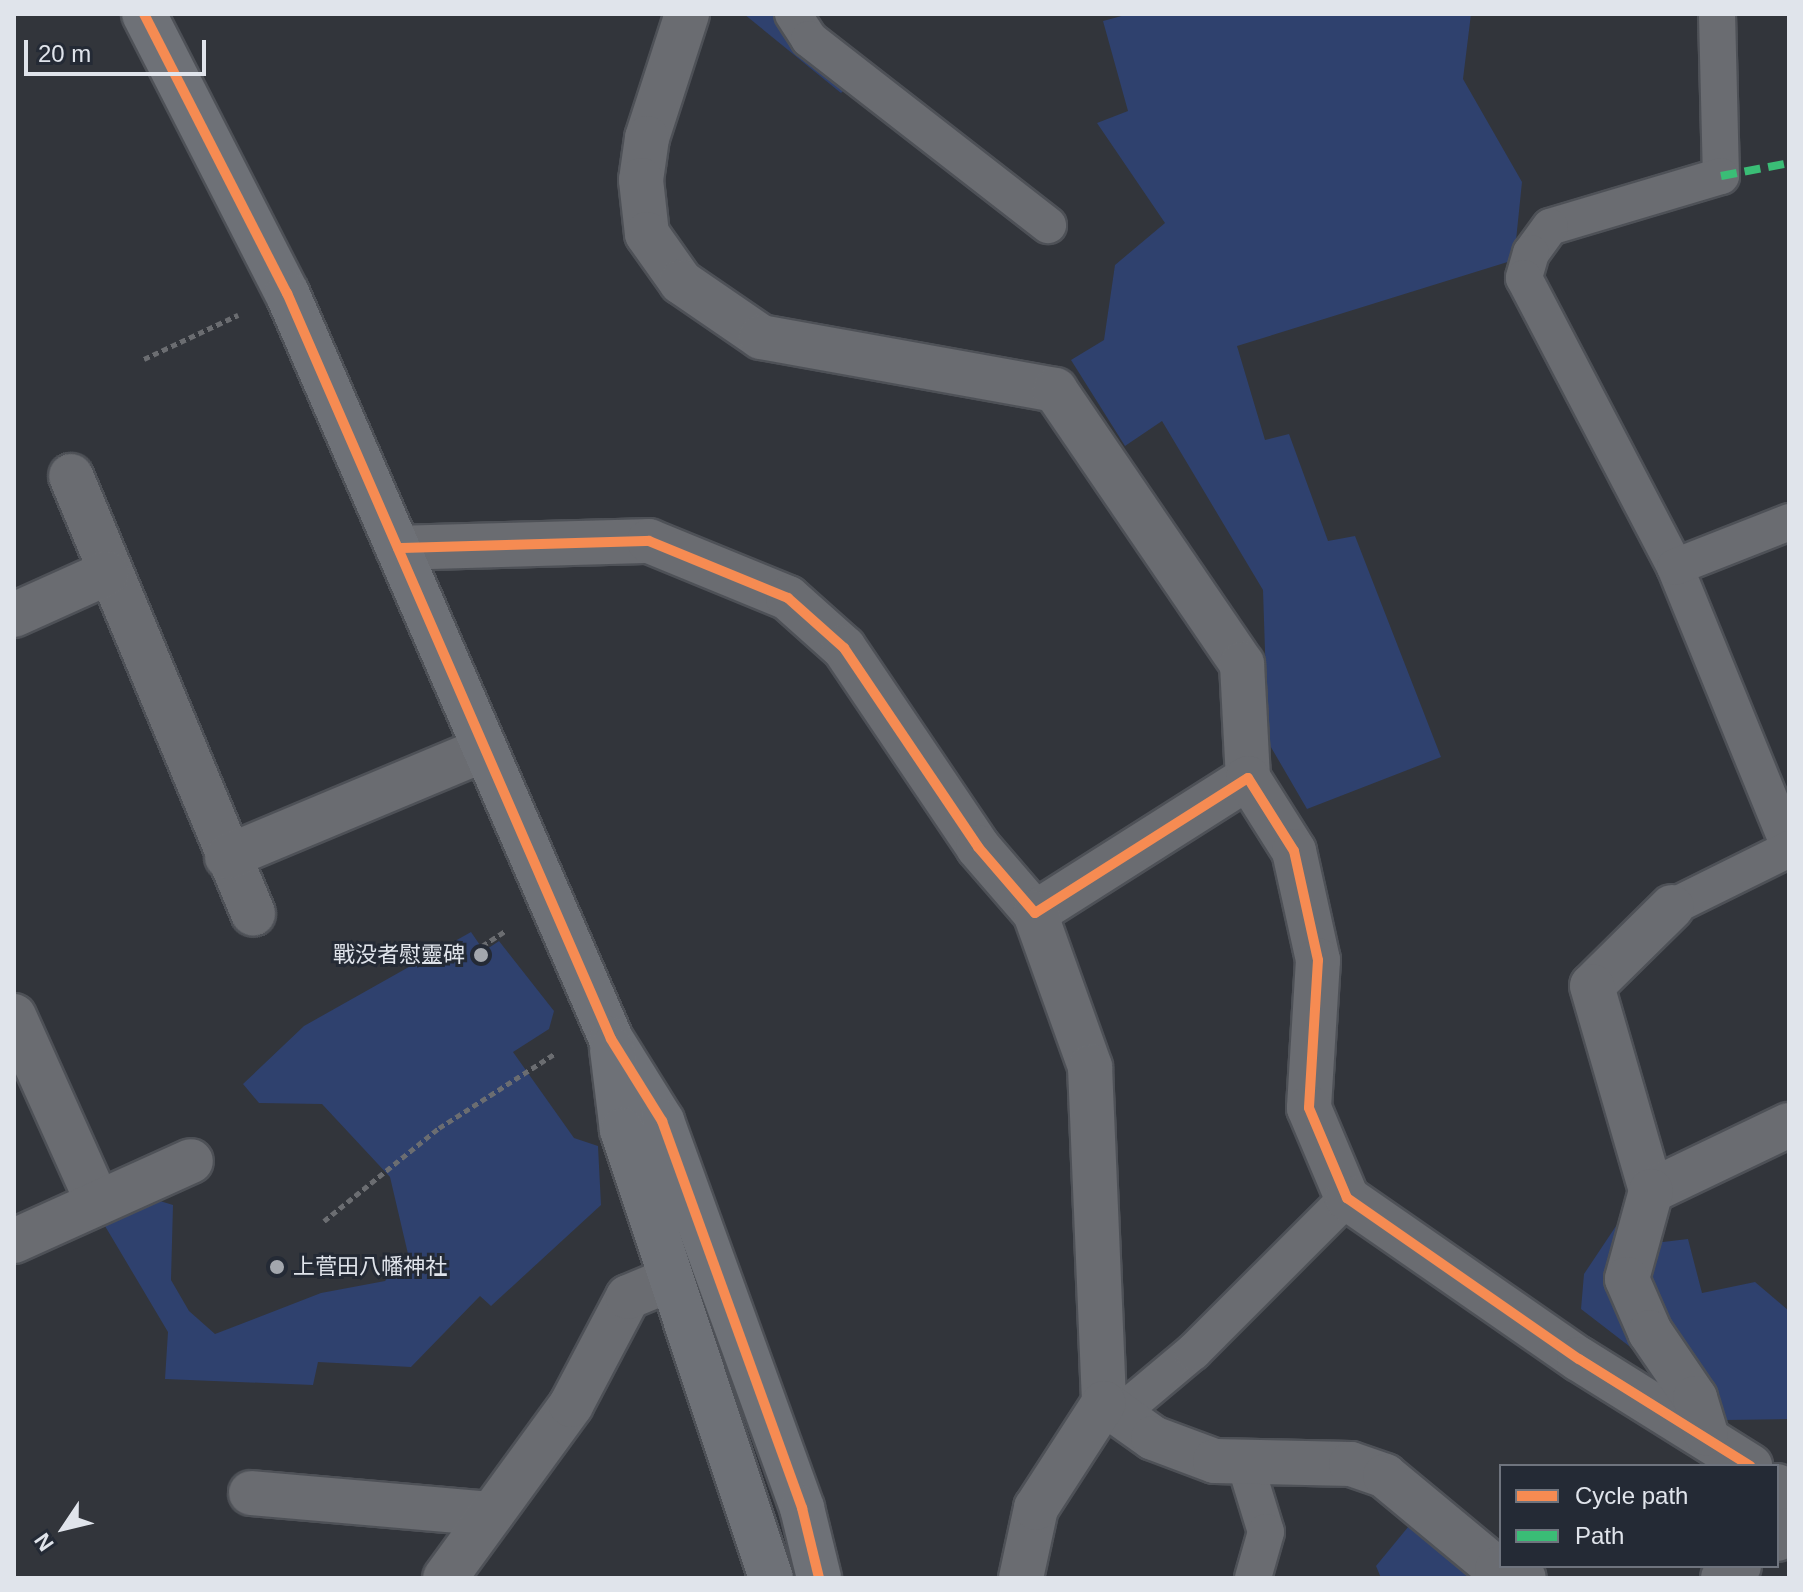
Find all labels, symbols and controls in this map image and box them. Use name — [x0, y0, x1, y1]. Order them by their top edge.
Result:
scale bar — [28, 24, 210, 74]
text: 20 m — [38, 40, 91, 67]
place label: 戰没者慰靈碑 — [333, 942, 465, 968]
marker: 戰没者慰靈碑 — [472, 946, 490, 964]
place label: 上菅田八幡神社 — [293, 1254, 447, 1280]
marker: 上菅田八幡神社 — [268, 1258, 286, 1276]
legend — [1499, 1464, 1779, 1568]
text: Cycle path — [1575, 1482, 1688, 1509]
north arrow — [24, 1488, 104, 1568]
text: Path — [1575, 1522, 1624, 1549]
text: N — [29, 1528, 59, 1556]

